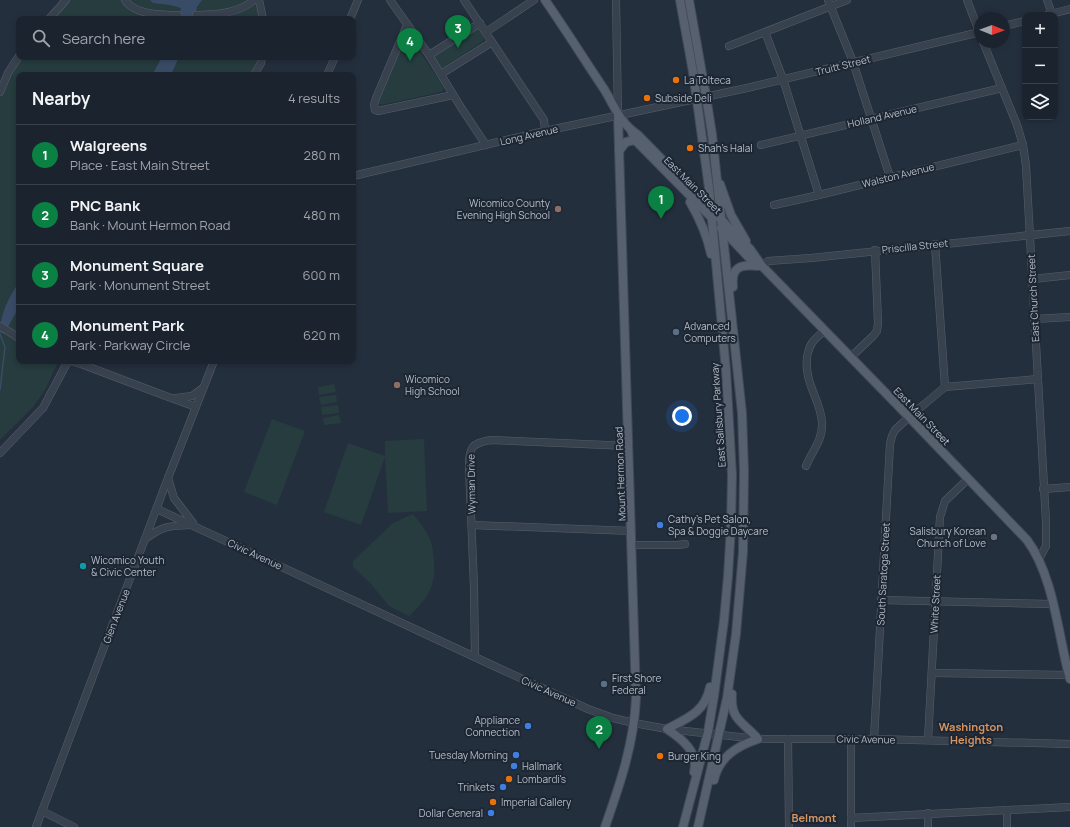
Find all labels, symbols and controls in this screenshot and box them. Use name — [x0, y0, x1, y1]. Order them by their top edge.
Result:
north arrow — [974, 12, 1010, 48]
map controls — [1022, 12, 1058, 120]
button: + — [1022, 12, 1058, 48]
pin: 3 — [445, 15, 471, 48]
search box — [16, 16, 356, 60]
icon: search — [30, 27, 52, 49]
text: Search here — [62, 28, 145, 49]
pin: 4 — [397, 28, 423, 61]
button: − — [1022, 48, 1058, 84]
street label: Truitt Street — [814, 51, 872, 79]
place label: La Tolteca — [684, 73, 731, 87]
marker: La Tolteca — [671, 75, 681, 85]
button: layers — [1022, 84, 1058, 120]
text: Nearby — [32, 87, 90, 110]
text: 4 results — [288, 89, 340, 107]
place label: Subside Deli — [655, 91, 712, 105]
marker: Subside Deli — [642, 93, 652, 103]
street label: Holland Avenue — [846, 101, 918, 131]
street label: Long Avenue — [499, 121, 560, 148]
text: Walgreens — [70, 135, 147, 156]
place label: Shah’s Halal — [698, 141, 753, 155]
marker: Shah’s Halal — [685, 143, 695, 153]
text: 1 — [42, 146, 48, 164]
text: 280 m — [303, 146, 340, 164]
street label: East Main Street — [661, 153, 725, 217]
text: Place · East Main Street — [70, 156, 210, 174]
street label: Walston Avenue — [860, 159, 936, 191]
pin: 1 — [648, 186, 674, 219]
text: PNC Bank — [70, 195, 140, 216]
place label: Wicomico County Evening High School — [457, 196, 551, 222]
marker: Wicomico County Evening High School — [553, 204, 563, 214]
text: 2 — [41, 206, 49, 224]
text: 480 m — [303, 206, 340, 224]
text: Bank · Mount Hermon Road — [70, 216, 230, 234]
street label: Priscilla Street — [881, 236, 949, 256]
street label: East Church Street — [1024, 254, 1042, 342]
text: Monument Square — [70, 255, 204, 276]
text: 3 — [41, 266, 49, 284]
text: 600 m — [302, 266, 340, 284]
text: Park · Monument Street — [70, 276, 210, 294]
text: Monument Park — [70, 315, 184, 336]
place label: Advanced Computers — [684, 319, 736, 345]
text: 4 — [41, 326, 49, 344]
text: 620 m — [303, 326, 340, 344]
marker: Advanced Computers — [671, 327, 681, 337]
text: Park · Parkway Circle — [70, 336, 190, 354]
street label: East Salisbury Parkway — [707, 362, 729, 468]
place label: Wicomico High School — [405, 372, 460, 398]
marker: Wicomico High School — [392, 380, 402, 390]
street label: East Main Street — [891, 384, 953, 448]
your location — [672, 406, 692, 426]
street label: Mount Hermon Road — [611, 426, 629, 521]
street label: Wyman Drive — [463, 454, 479, 514]
place label: Cathy's Pet Salon, Spa & Doggie Daycare — [668, 512, 768, 538]
marker: Cathy's Pet Salon, Spa & Doggie Daycare — [655, 520, 665, 530]
street label: South Saratoga Street — [873, 522, 893, 626]
place label: Salisbury Korean Church of Love — [909, 524, 986, 550]
marker: Salisbury Korean Church of Love — [989, 532, 999, 542]
street label: Civic Avenue — [225, 535, 285, 573]
place label: Wicomico Youth & Civic Center — [91, 553, 165, 579]
marker: Wicomico Youth & Civic Center — [78, 561, 88, 571]
street label: White Street — [926, 574, 944, 634]
street label: Glen Avenue — [99, 587, 133, 645]
place label: First Shore Federal — [612, 671, 662, 697]
street label: Civic Avenue — [519, 673, 579, 709]
marker: First Shore Federal — [599, 679, 609, 689]
place label: Appliance Connection — [466, 713, 520, 739]
pin: 2 — [586, 716, 612, 749]
district label: Washington Heights — [939, 719, 1003, 747]
marker: Appliance Connection — [523, 721, 533, 731]
street label: Civic Avenue — [837, 731, 896, 747]
place label: Tuesday Morning — [429, 748, 508, 762]
place label: Burger King — [668, 749, 721, 763]
marker: Tuesday Morning — [511, 750, 521, 760]
marker: Burger King — [655, 751, 665, 761]
place label: Hallmark — [522, 759, 563, 773]
marker: Hallmark — [509, 761, 519, 771]
place label: Lombardi's — [517, 772, 566, 786]
marker: Lombardi's — [504, 774, 514, 784]
place label: Trinkets — [458, 780, 495, 794]
marker: Trinkets — [498, 782, 508, 792]
place label: Imperial Gallery — [501, 795, 572, 809]
marker: Imperial Gallery — [488, 797, 498, 807]
place label: Dollar General — [419, 806, 483, 820]
marker: Dollar General — [486, 808, 496, 818]
district label: Belmont — [792, 810, 837, 825]

